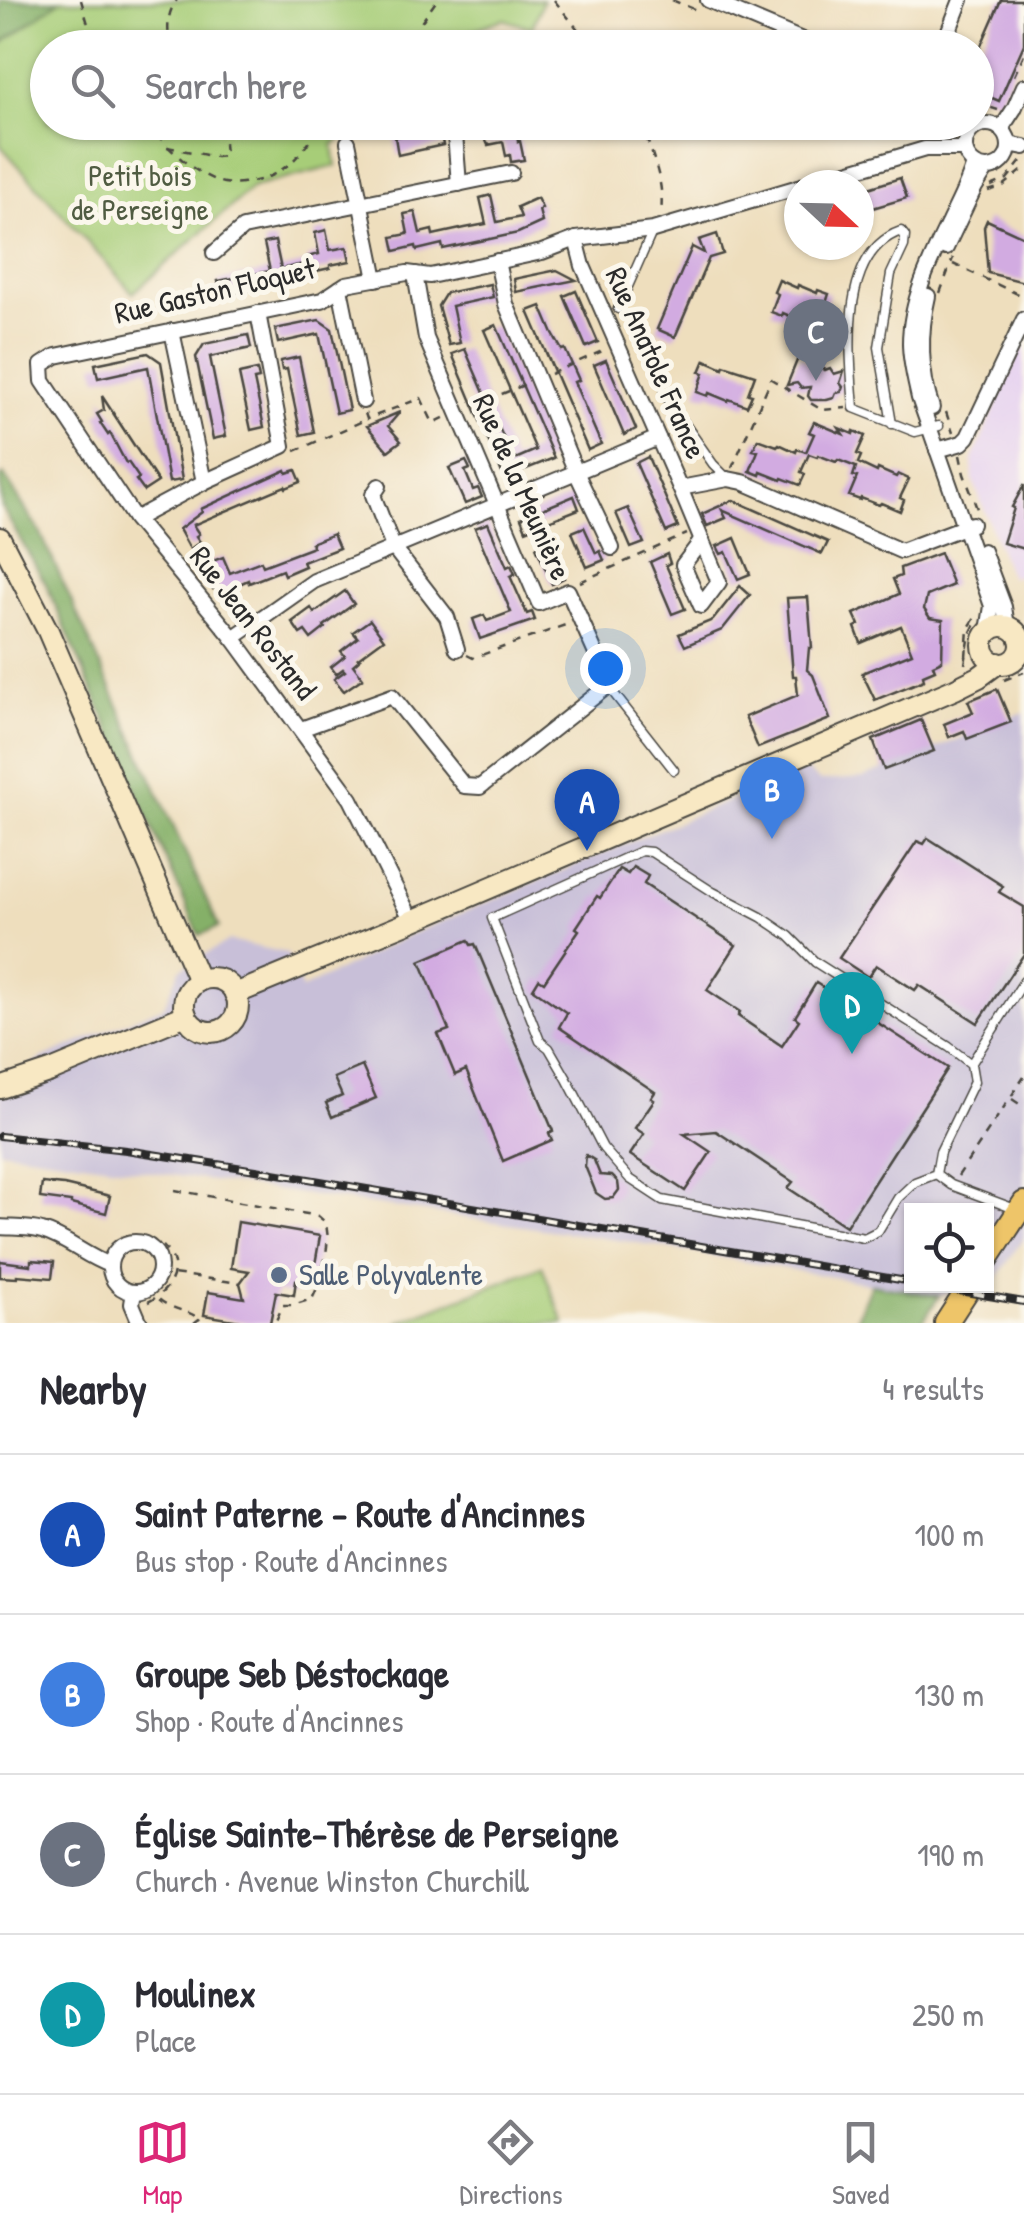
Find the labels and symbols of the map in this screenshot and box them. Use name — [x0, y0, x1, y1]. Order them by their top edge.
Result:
park label: Petit bois de Perseigne — [71, 155, 209, 229]
north arrow — [784, 170, 874, 260]
street label: Rue Gaston Floquet — [111, 247, 320, 333]
street label: Rue Anatole France — [597, 261, 717, 465]
pin: C — [784, 298, 848, 381]
street label: Rue de la Meunière — [464, 387, 582, 586]
street label: Rue Jean Rostand — [181, 537, 326, 708]
your location — [580, 643, 631, 694]
pin: B — [740, 756, 804, 839]
pin: A — [554, 768, 620, 851]
pin: D — [820, 972, 884, 1054]
place label: Salle Polyvalente — [299, 1254, 483, 1294]
marker: Salle Polyvalente — [268, 1264, 290, 1286]

